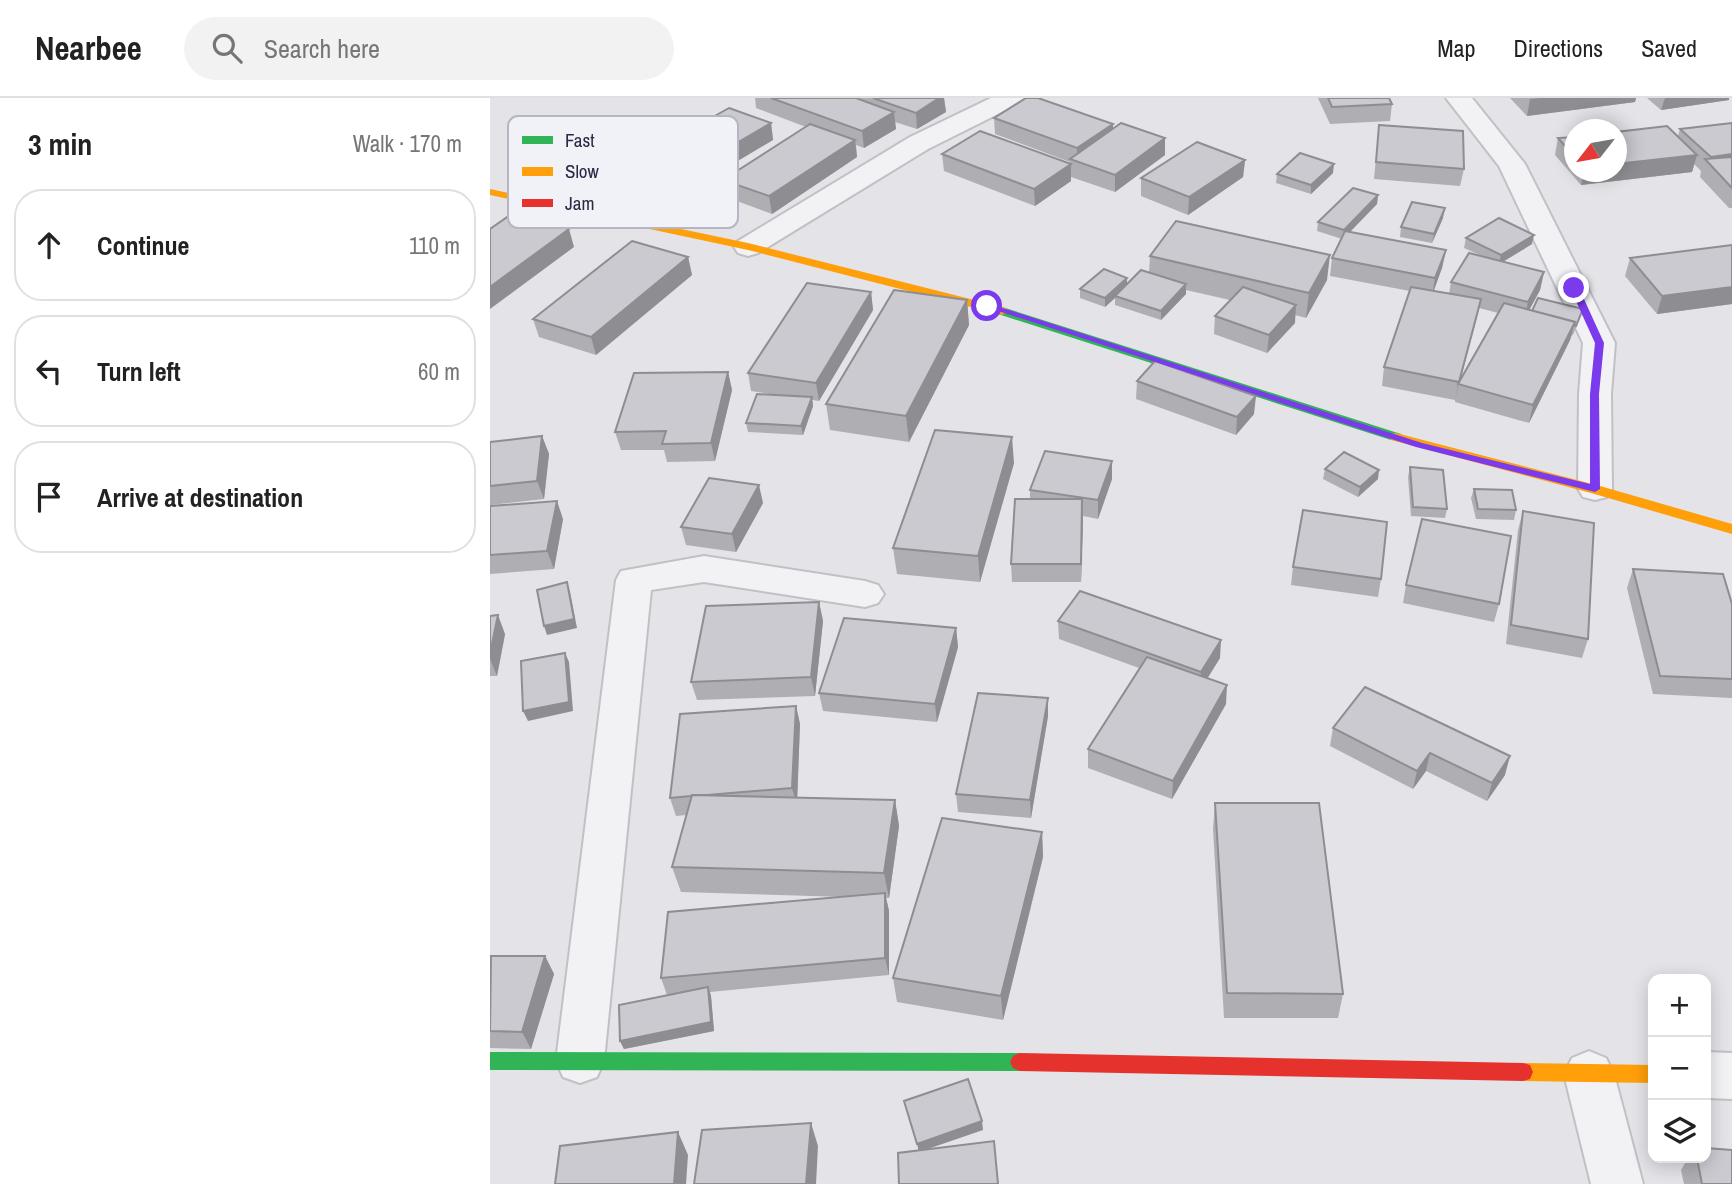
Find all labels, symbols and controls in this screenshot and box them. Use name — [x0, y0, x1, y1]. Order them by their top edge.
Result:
search box — [184, 17, 674, 80]
text: Nearbee — [35, 26, 142, 70]
icon: search — [208, 29, 246, 67]
text: Search here — [264, 31, 380, 66]
text: Map — [1437, 32, 1475, 64]
text: Directions — [1513, 32, 1603, 64]
text: Saved — [1641, 32, 1697, 64]
legend — [508, 116, 738, 228]
north arrow — [1564, 119, 1627, 182]
text: 3 min — [28, 124, 92, 164]
text: Fast — [565, 127, 595, 153]
text: Walk · 170 m — [353, 128, 462, 159]
text: Slow — [565, 158, 600, 184]
text: Jam — [565, 190, 594, 216]
icon: ahead — [30, 226, 68, 264]
text: Continue — [97, 228, 189, 263]
text: 110 m — [409, 230, 460, 261]
route end — [1558, 272, 1589, 303]
route start — [971, 290, 1002, 321]
icon: left — [30, 352, 68, 390]
text: Turn left — [97, 354, 181, 389]
text: 60 m — [418, 356, 460, 387]
icon: arrive — [30, 478, 68, 516]
text: Arrive at destination — [97, 480, 303, 515]
map controls — [1648, 974, 1711, 1163]
button: + — [1648, 974, 1711, 1037]
button: − — [1648, 1037, 1711, 1100]
button: layers — [1648, 1100, 1711, 1163]

